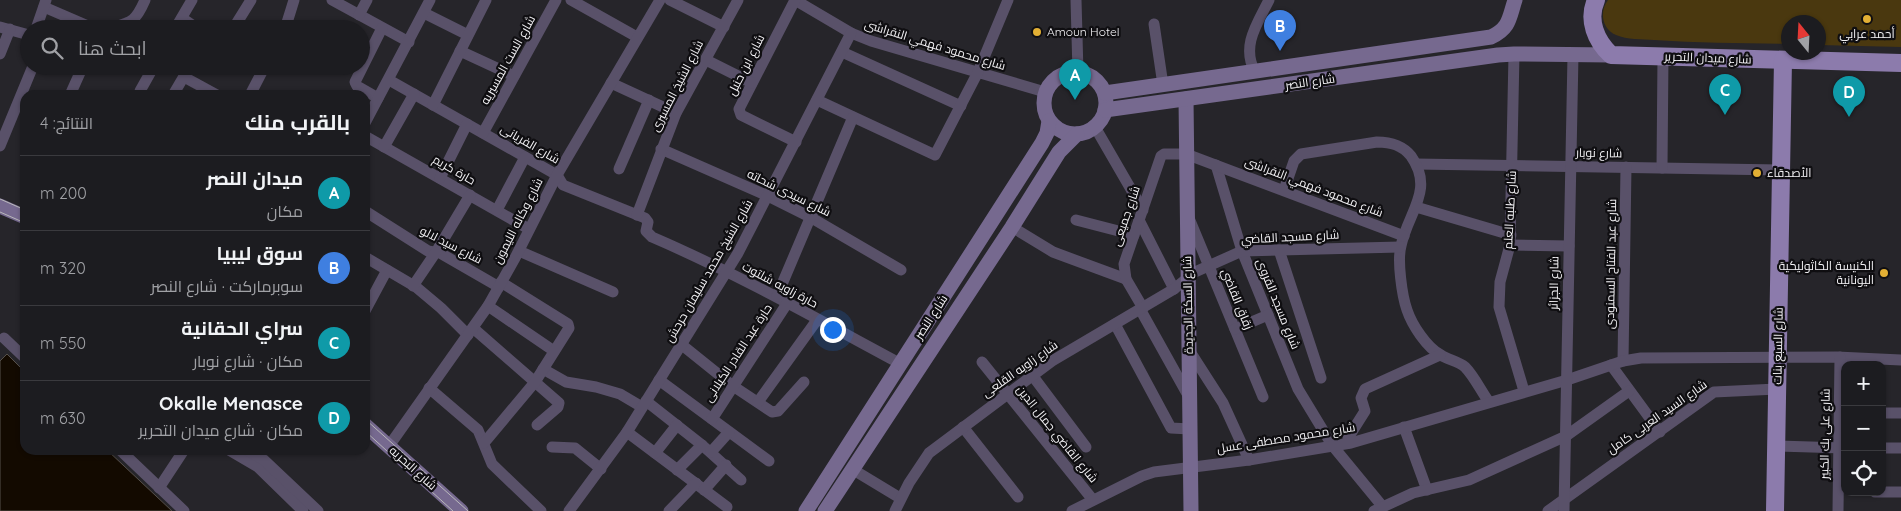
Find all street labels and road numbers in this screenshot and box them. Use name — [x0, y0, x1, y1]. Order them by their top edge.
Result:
street label: شارع الست المسيريه — [477, 12, 539, 107]
street label: شارع محمود فهمي النقراشى — [862, 16, 1008, 76]
street label: شارع ابن حنبل — [724, 32, 768, 98]
street label: شارع الشيخ المسيرى — [647, 38, 707, 134]
street label: شارع ميدان التحرير — [1663, 48, 1752, 68]
street label: شارع النصر — [1283, 71, 1336, 94]
street label: شارع الفريانى — [497, 121, 563, 167]
street label: شارع نوبار — [1575, 145, 1622, 161]
street label: حارة كريم — [430, 151, 478, 189]
street label: شارع محمود فهمي النقراشى — [1242, 153, 1385, 223]
street label: شارع سيدى شحاته — [744, 166, 834, 220]
street label: شارع طلبه العلم — [1500, 170, 1520, 250]
street label: شارع وكاله الليمون — [489, 175, 547, 267]
street label: شارع جميعى — [1108, 184, 1144, 248]
street label: شارع الشيخ محمد سليمان حرحش — [661, 197, 757, 345]
street label: شارع عبد الفتاح السمنودى — [1602, 199, 1620, 329]
street label: شارع سيد لالو — [417, 223, 485, 268]
street label: شارع مسجد القاضي — [1241, 226, 1340, 250]
street label: شارع السكة الجديدة — [1179, 256, 1197, 354]
street label: شارع مسجد القروى — [1252, 256, 1304, 352]
street label: شارع الجزائر — [1546, 256, 1562, 311]
street label: حارة زاويه شلتوت — [740, 258, 821, 311]
street label: زقاق القاضي — [1216, 266, 1256, 333]
street label: شارع النصر — [910, 292, 951, 343]
street label: حارة عبد القادر الكيلانى — [700, 301, 775, 405]
street label: شارع السبع بنات — [1769, 307, 1787, 385]
street label: شارع زاويه القلعى — [979, 337, 1061, 401]
street label: شارع السيد العربى كامل — [1604, 376, 1710, 458]
street label: شارع القاضي جمال الدين — [1011, 382, 1101, 487]
street label: شارع على بك الكبير — [1816, 388, 1834, 481]
street label: شارع محمود مصطفى عسل — [1216, 419, 1356, 457]
street label: شارع البحريه — [386, 442, 440, 494]

